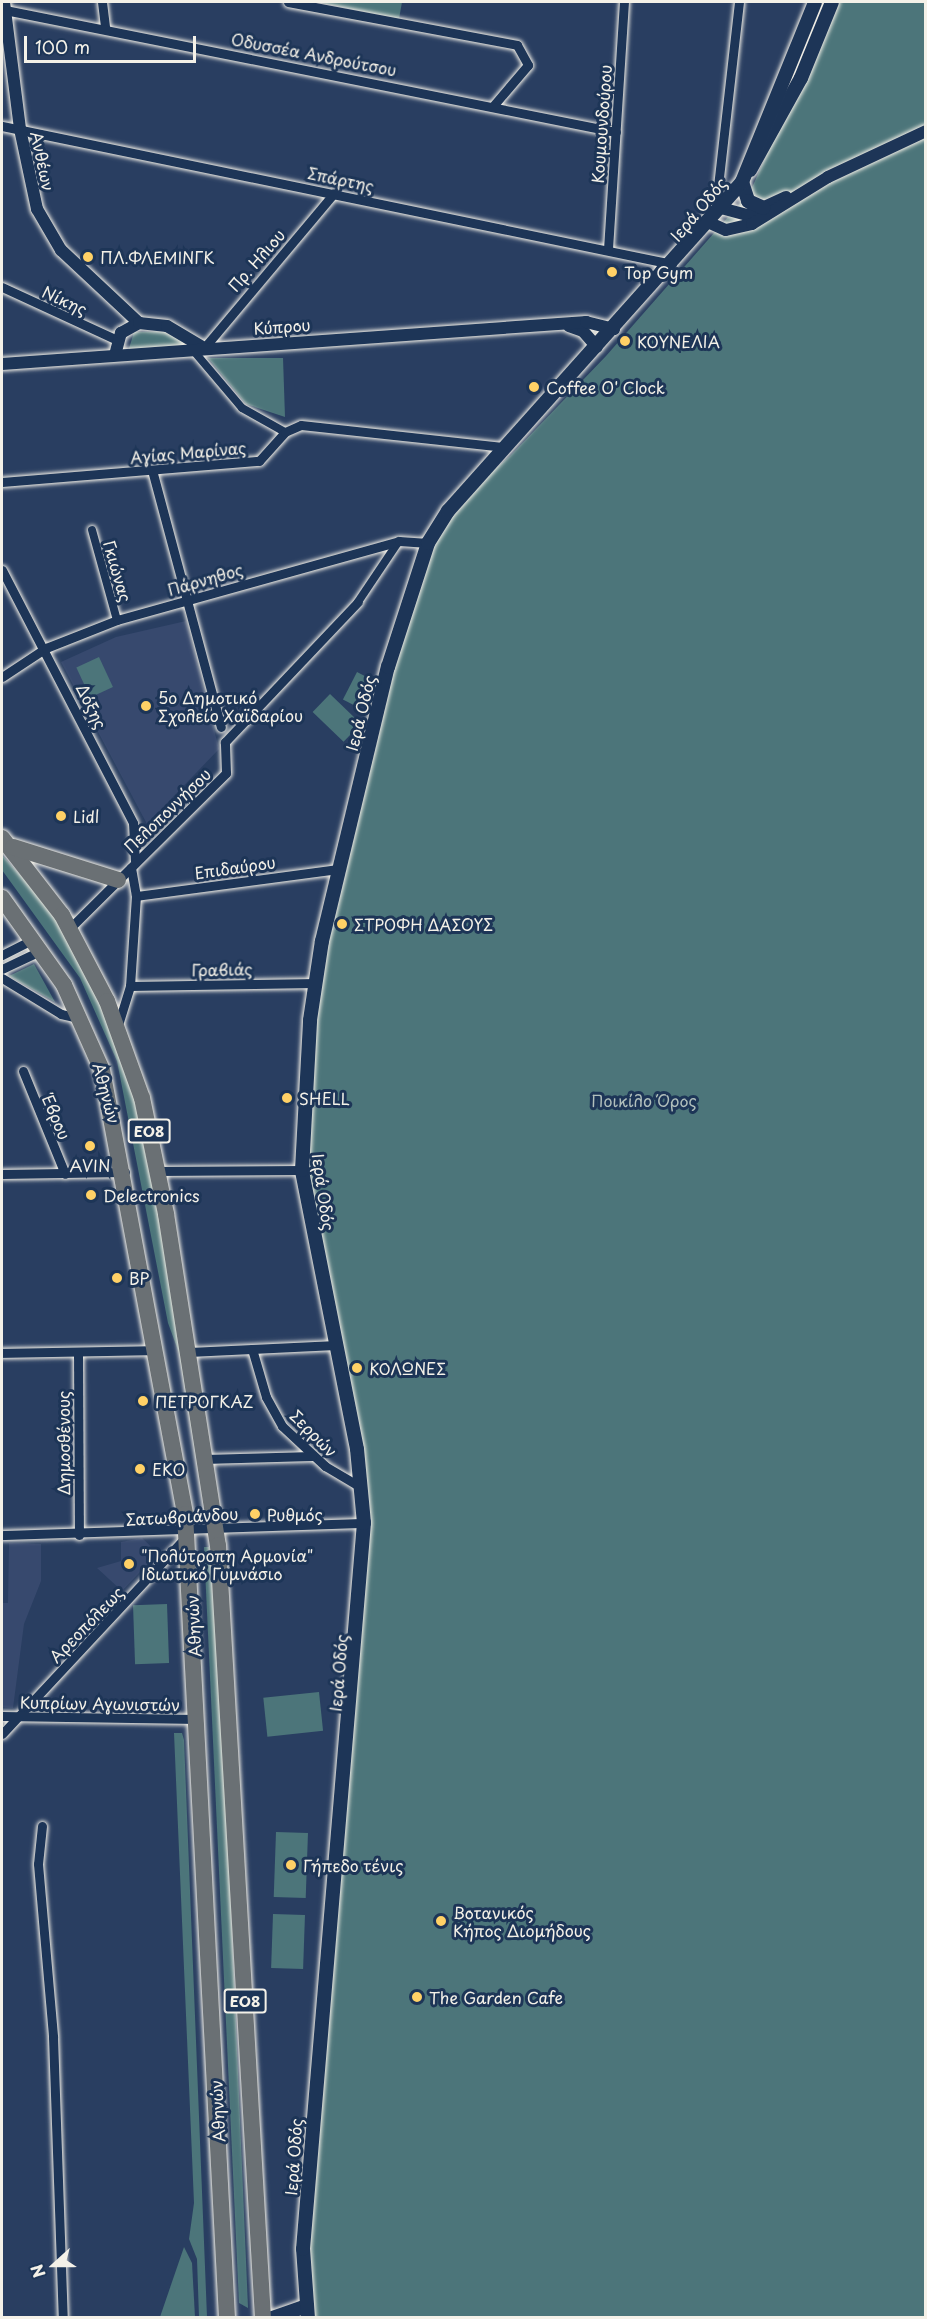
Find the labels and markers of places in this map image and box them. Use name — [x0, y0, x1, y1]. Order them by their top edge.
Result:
place label: ΠΛ.ΦΛΕΜΙΝΓΚ — [100, 247, 215, 267]
marker: ΠΛ.ΦΛΕΜΙΝΓΚ — [81, 250, 95, 264]
place label: Top Gym — [624, 262, 694, 282]
marker: Top Gym — [605, 265, 619, 279]
place label: ΚΟΥΝΕΛΙΑ — [637, 331, 720, 351]
marker: ΚΟΥΝΕΛΙΑ — [618, 334, 632, 348]
place label: Coffee O' Clock — [546, 377, 667, 397]
marker: Coffee O' Clock — [527, 380, 541, 394]
place label: 5ο Δημοτικό Σχολείο Χαϊδαρίου — [158, 687, 304, 725]
marker: 5ο Δημοτικό Σχολείο Χαϊδαρίου — [139, 699, 153, 713]
place label: Lidl — [73, 806, 99, 826]
marker: Lidl — [54, 809, 68, 823]
place label: ΣΤΡΟΦΗ ΔΑΣΟΥΣ — [354, 914, 495, 934]
marker: ΣΤΡΟΦΗ ΔΑΣΟΥΣ — [335, 917, 349, 931]
place label: SHELL — [299, 1088, 350, 1108]
marker: SHELL — [280, 1091, 294, 1105]
marker: AVIN — [83, 1139, 97, 1153]
place label: AVIN — [70, 1155, 110, 1175]
place label: Delectronics — [103, 1185, 200, 1205]
marker: Delectronics — [84, 1188, 98, 1202]
place label: BP — [129, 1268, 149, 1288]
marker: BP — [110, 1271, 124, 1285]
place label: ΚΟΛΩΝΕΣ — [369, 1358, 446, 1378]
marker: ΚΟΛΩΝΕΣ — [350, 1361, 364, 1375]
place label: ΠΕΤΡΟΓΚΑΖ — [155, 1391, 253, 1411]
marker: ΠΕΤΡΟΓΚΑΖ — [136, 1394, 150, 1408]
place label: EKO — [152, 1459, 185, 1479]
marker: EKO — [133, 1462, 147, 1476]
place label: Ρυθμός — [267, 1504, 323, 1524]
marker: Ρυθμός — [248, 1507, 262, 1521]
place label: "Πολύτροπη Αρμονία" Ιδιωτικό Γυμνάσιο — [141, 1545, 314, 1583]
marker: "Πολύτροπη Αρμονία" Ιδιωτικό Γυμνάσιο — [122, 1557, 136, 1571]
place label: Γήπεδο τένις — [303, 1855, 404, 1875]
marker: Γήπεδο τένις — [284, 1858, 298, 1872]
place label: Βοτανικός Κήπος Διομήδους — [453, 1902, 591, 1940]
marker: Βοτανικός Κήπος Διομήδους — [434, 1914, 448, 1928]
place label: The Garden Cafe — [429, 1987, 561, 2007]
marker: The Garden Cafe — [410, 1990, 424, 2004]

